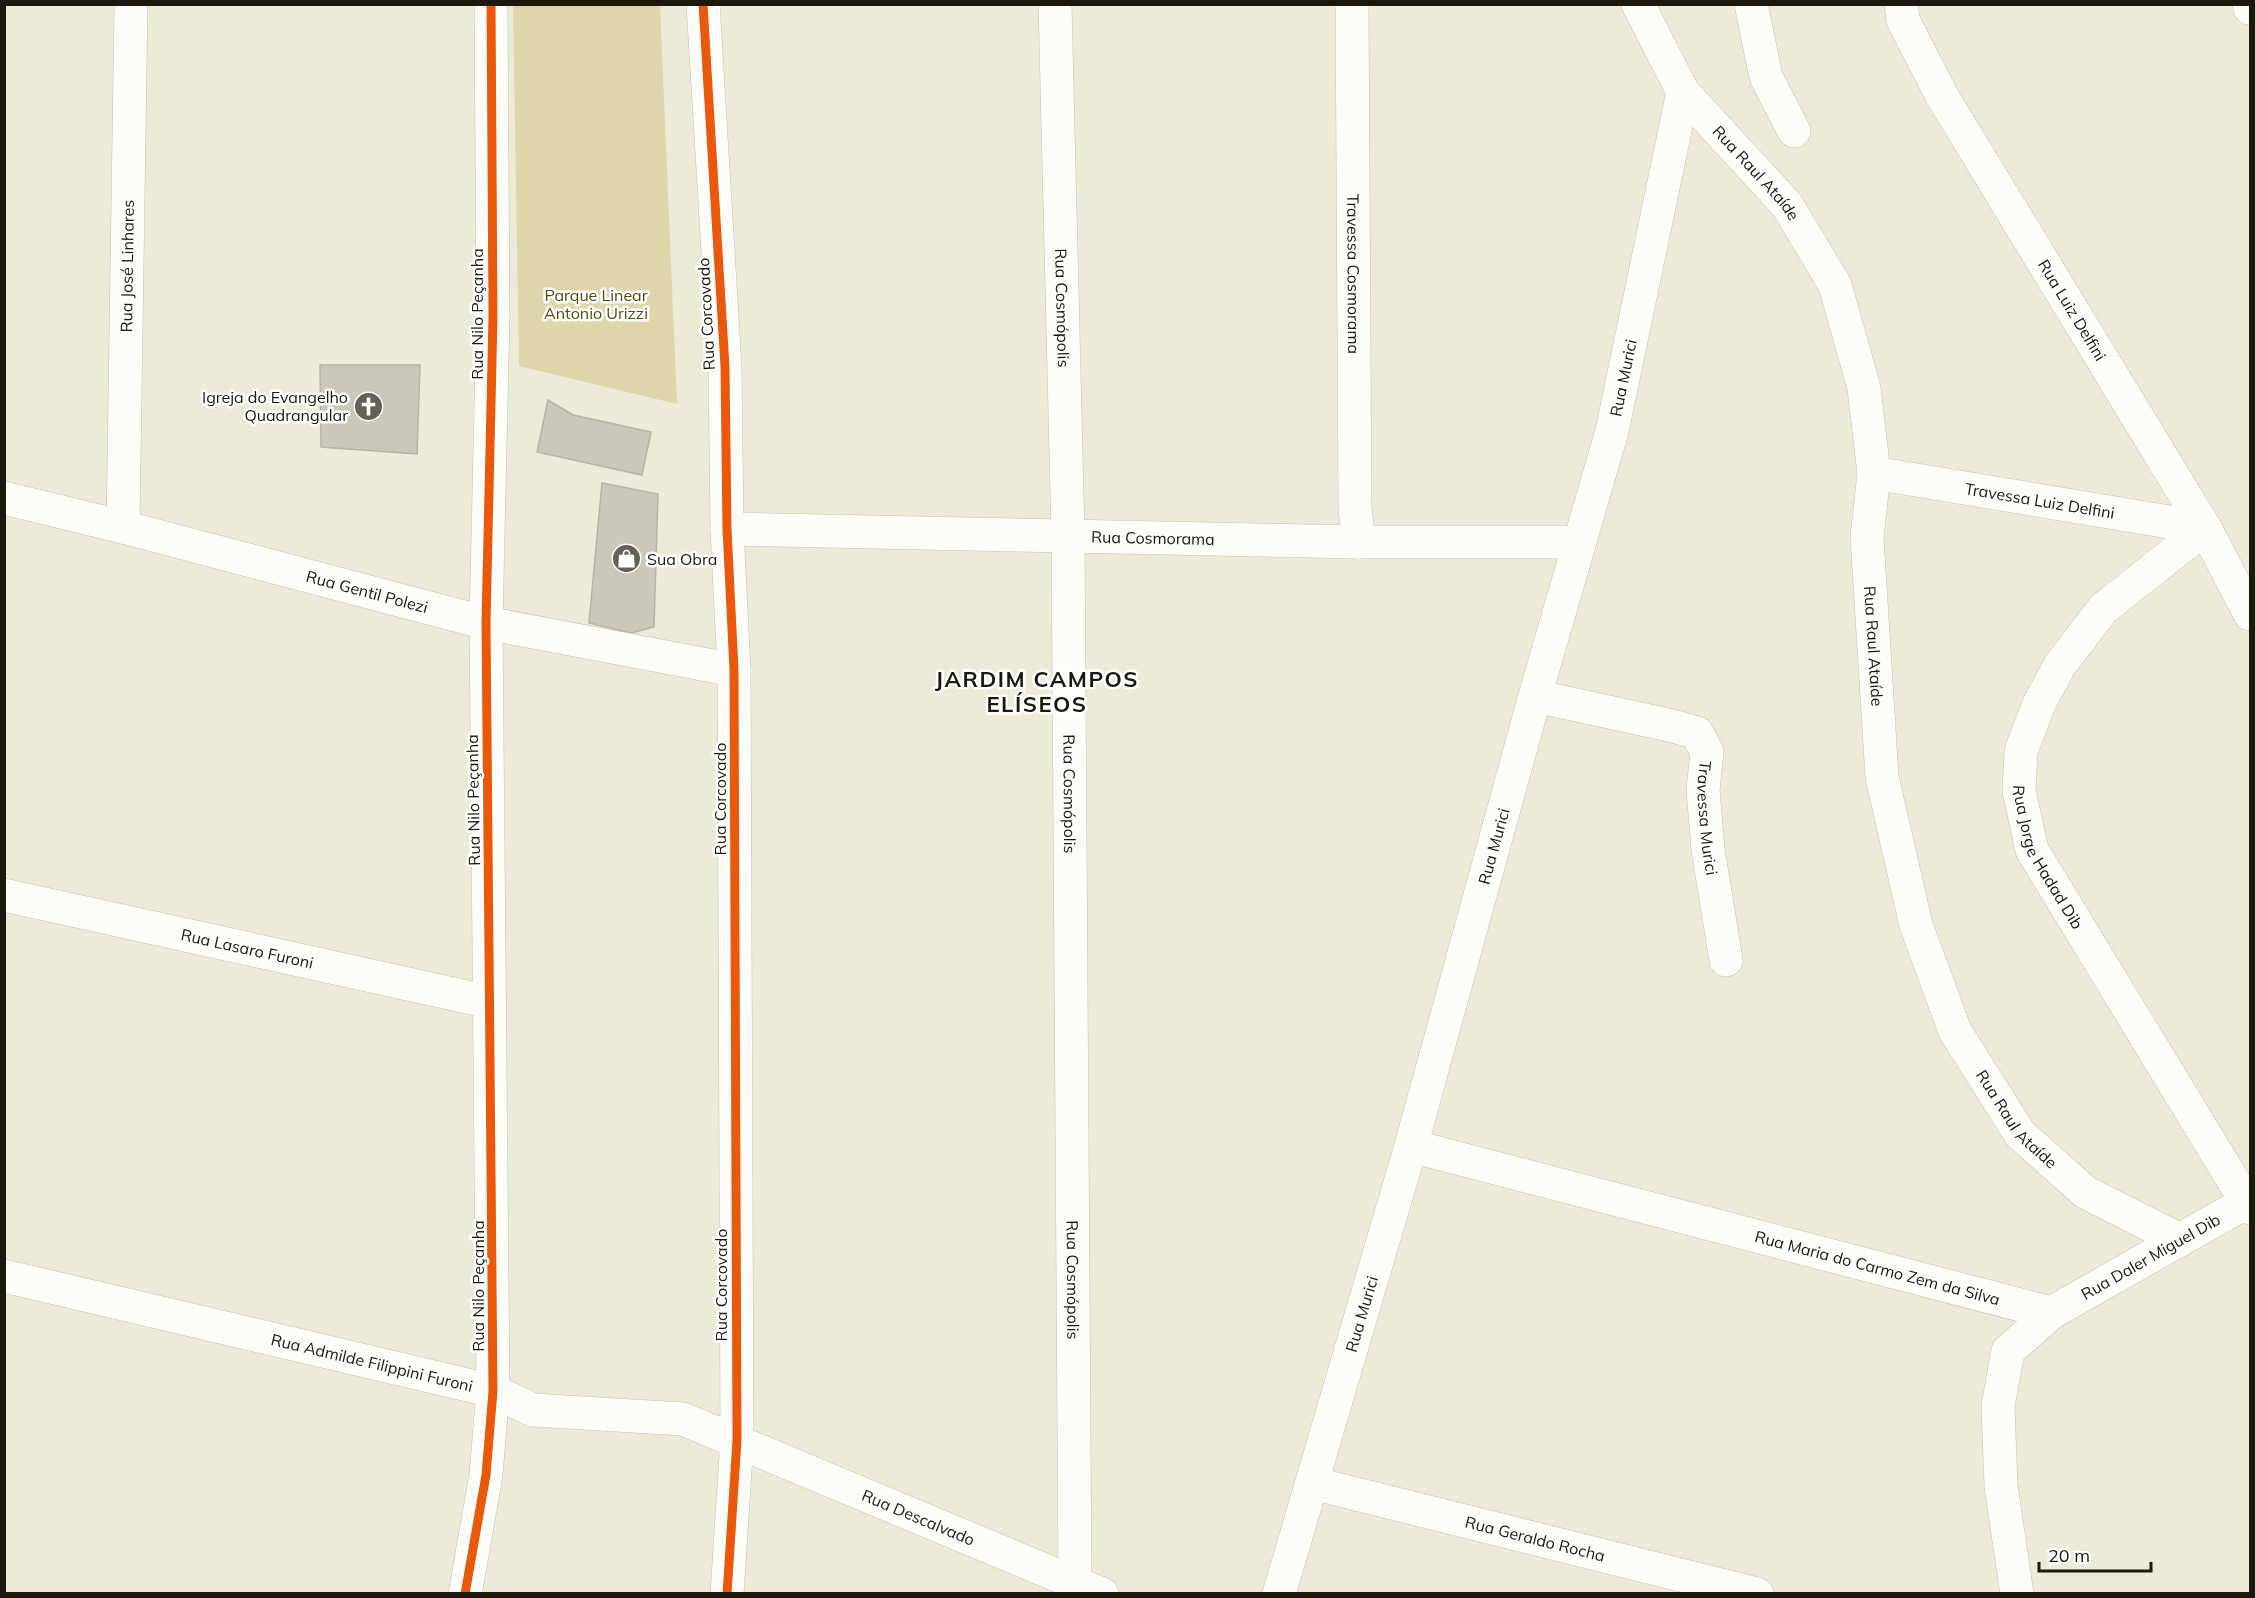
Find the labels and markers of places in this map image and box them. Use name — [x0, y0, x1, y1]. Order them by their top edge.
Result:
place label: Igreja do Evangelho Quadrangular — [202, 387, 348, 425]
church icon: Igreja do Evangelho Quadrangular — [353, 390, 385, 422]
shop icon: Sua Obra — [610, 543, 642, 575]
place label: Sua Obra — [647, 549, 717, 569]

